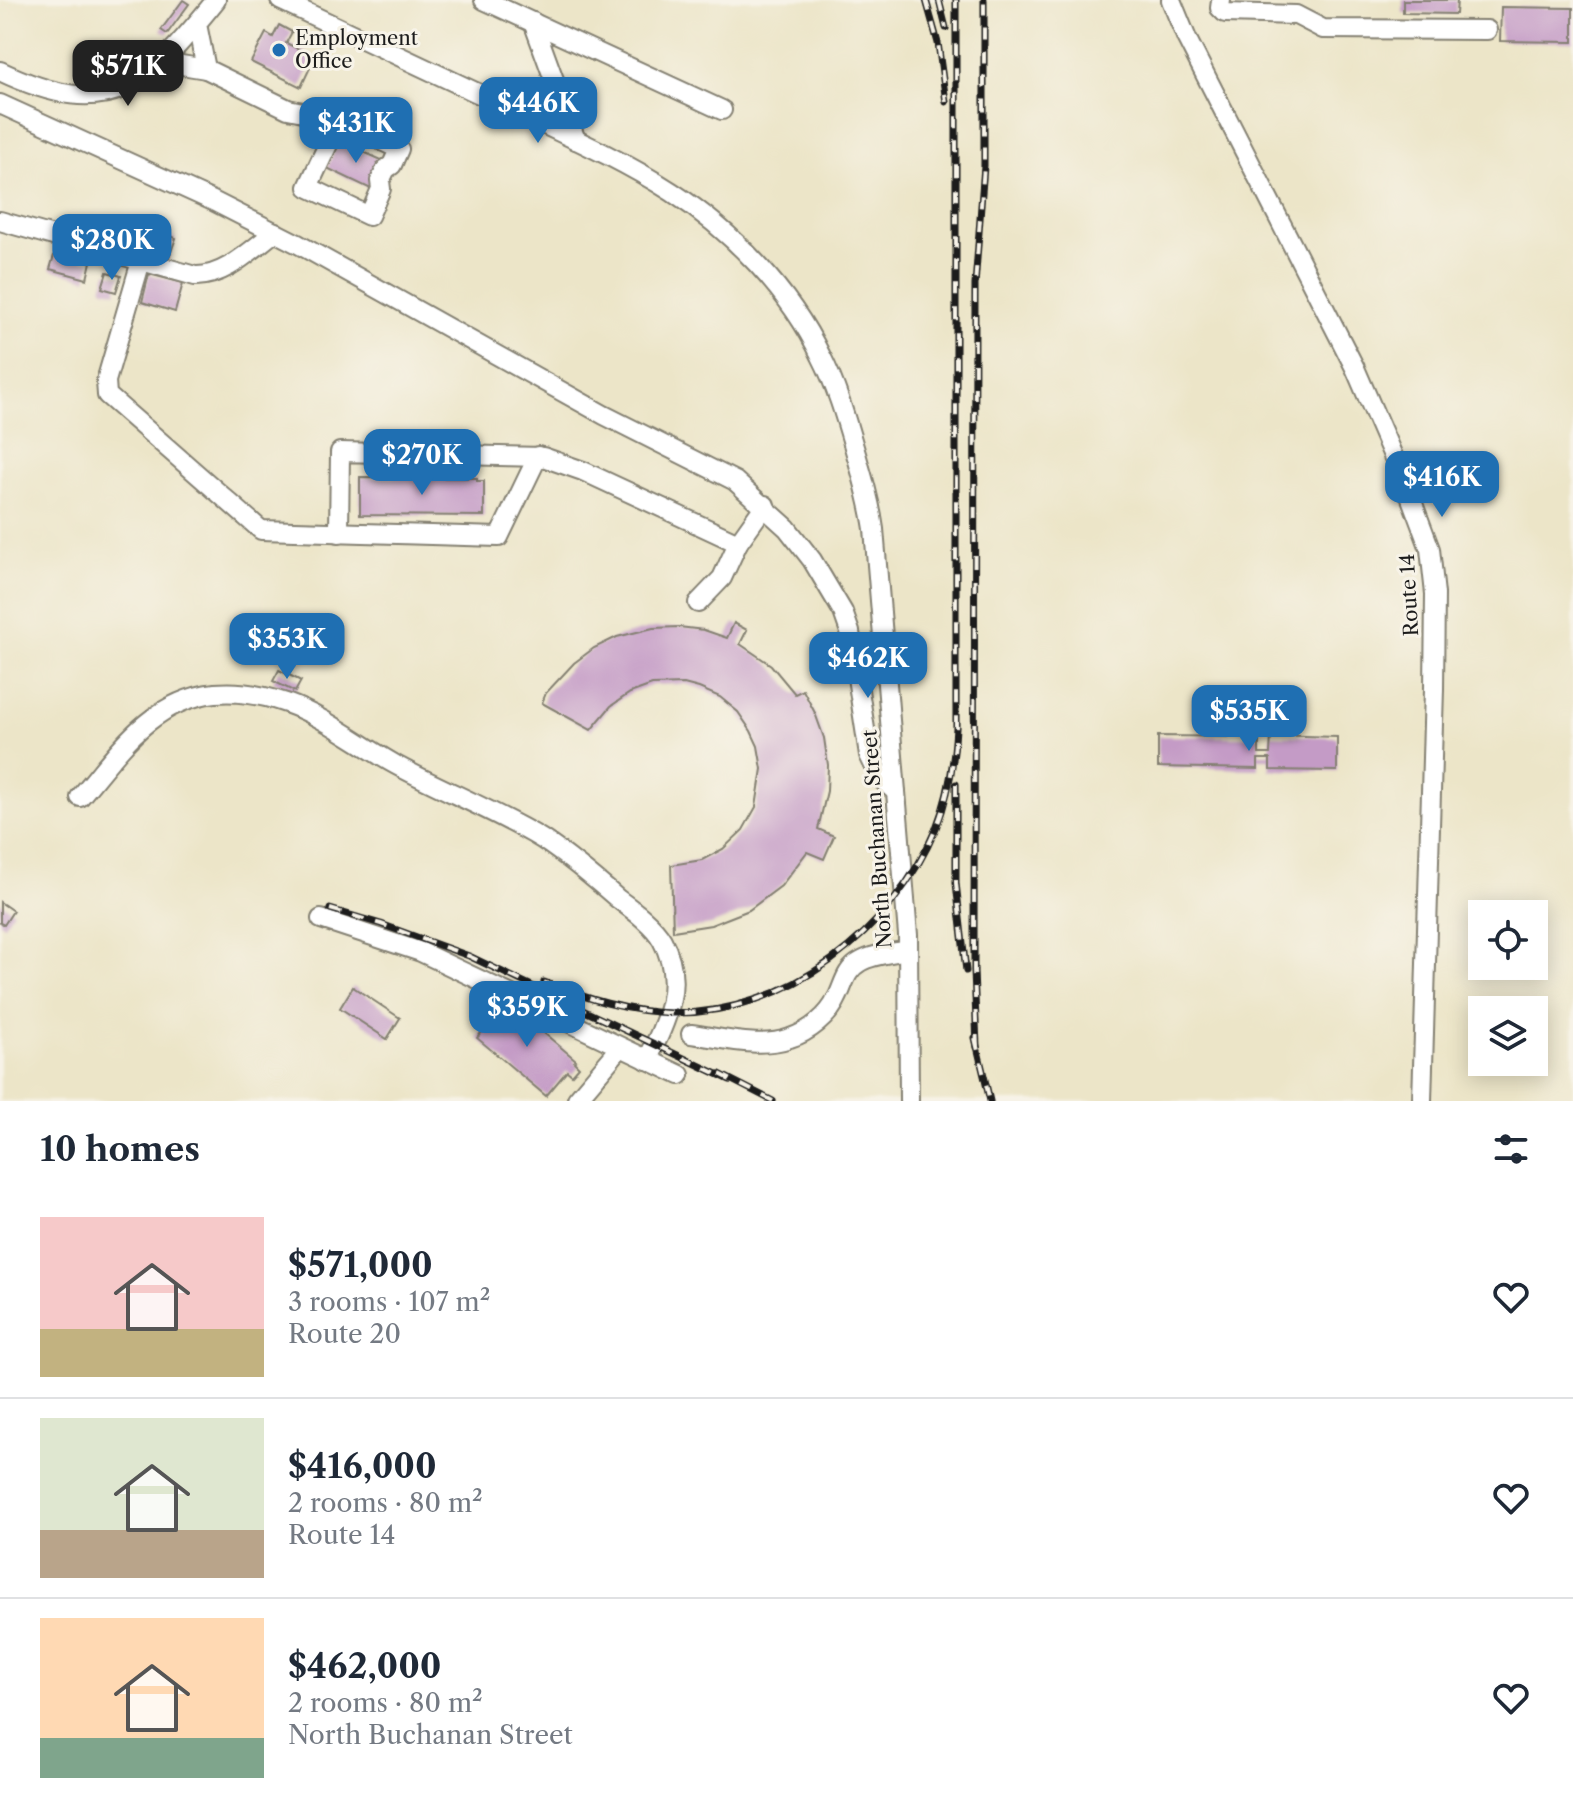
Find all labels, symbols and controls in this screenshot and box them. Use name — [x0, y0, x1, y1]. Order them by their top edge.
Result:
place label: Employment Office — [295, 26, 418, 73]
pin: $571K — [72, 40, 184, 108]
marker: Employment Office — [270, 41, 288, 59]
text: $571K — [91, 50, 165, 82]
pin: $446K — [482, 77, 594, 145]
text: $446K — [497, 87, 579, 119]
pin: $431K — [300, 97, 412, 165]
text: $431K — [317, 107, 395, 139]
pin: $280K — [56, 214, 168, 282]
text: $280K — [70, 224, 154, 256]
pin: $270K — [366, 429, 478, 497]
text: $270K — [382, 439, 462, 471]
pin: $416K — [1386, 451, 1498, 519]
text: $416K — [1403, 461, 1481, 493]
street label: Route 14 — [1395, 553, 1423, 637]
pin: $353K — [231, 613, 343, 681]
text: $353K — [247, 623, 327, 655]
pin: $462K — [812, 632, 924, 700]
text: $462K — [827, 642, 909, 674]
pin: $535K — [1193, 685, 1305, 753]
text: $535K — [1210, 695, 1288, 727]
street label: North Buchanan Street — [857, 729, 897, 949]
map controls — [1468, 900, 1548, 1076]
button: locate — [1468, 900, 1548, 980]
pin: $359K — [471, 981, 583, 1049]
text: $359K — [487, 991, 567, 1023]
button: layers — [1468, 996, 1548, 1076]
icon: filters — [1489, 1127, 1533, 1171]
text: 10 homes — [40, 1128, 200, 1170]
text: $571,000 — [288, 1244, 433, 1286]
icon: home — [104, 1249, 200, 1345]
icon: heart — [1489, 1275, 1533, 1319]
text: 3 rooms · 107 m² — [288, 1286, 490, 1318]
text: Route 20 — [288, 1318, 401, 1350]
text: $416,000 — [288, 1445, 437, 1487]
icon: home — [104, 1450, 200, 1546]
icon: heart — [1489, 1476, 1533, 1520]
text: 2 rooms · 80 m² — [288, 1487, 483, 1519]
text: Route 14 — [288, 1519, 395, 1551]
text: $462,000 — [288, 1645, 441, 1687]
icon: home — [104, 1650, 200, 1746]
icon: heart — [1489, 1676, 1533, 1720]
text: 2 rooms · 80 m² — [288, 1687, 483, 1719]
text: North Buchanan Street — [288, 1719, 573, 1751]

